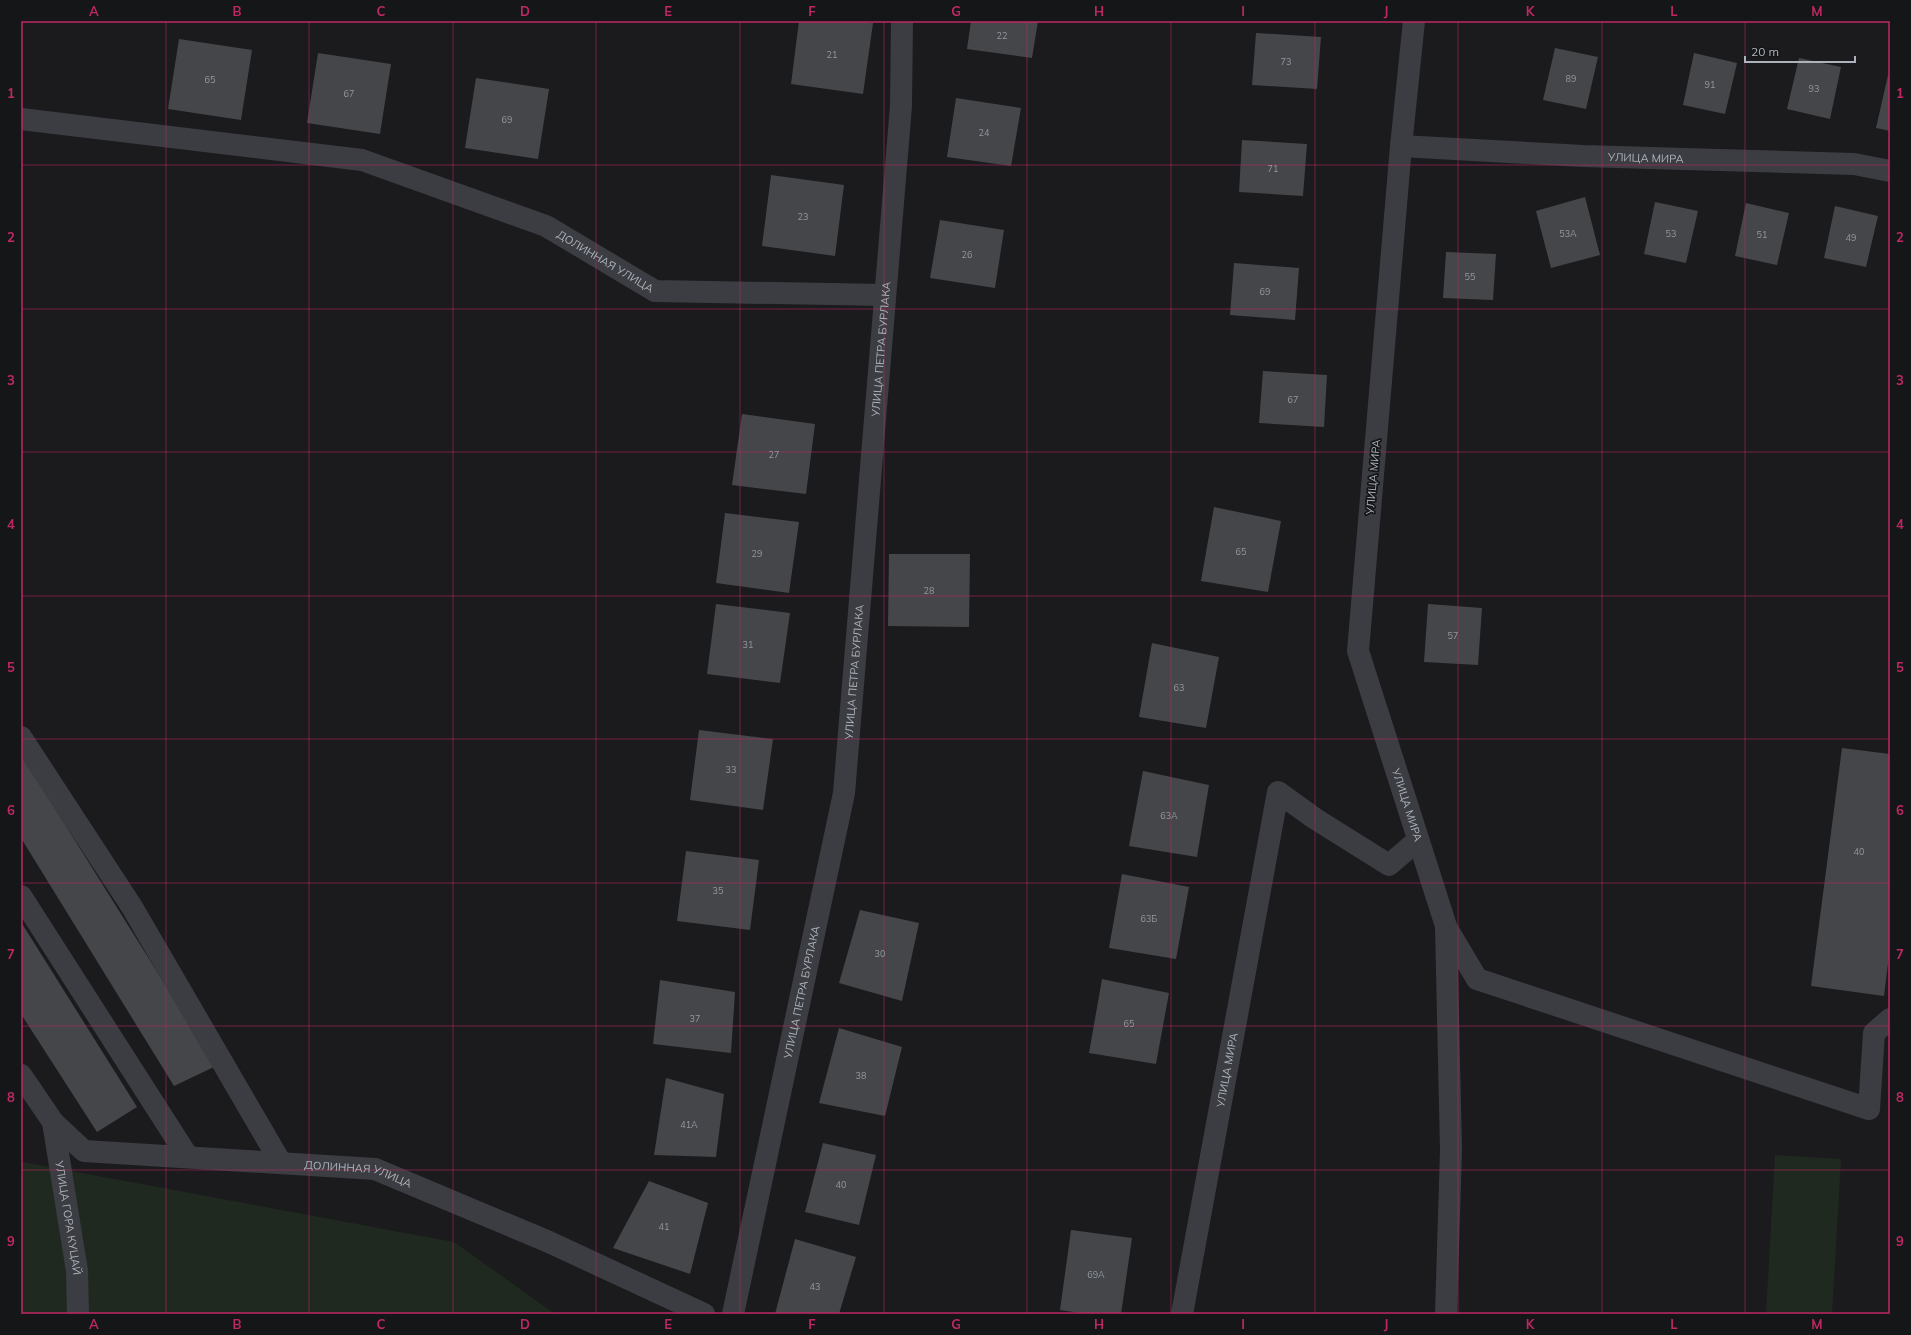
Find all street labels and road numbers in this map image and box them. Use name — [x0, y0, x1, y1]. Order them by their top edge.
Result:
street label: УЛИЦА МИРА — [1607, 150, 1684, 166]
street label: ДОЛИННАЯ УЛИЦА — [554, 227, 656, 296]
street label: УЛИЦА ПЕТРА БУРЛАКА — [868, 281, 893, 418]
street label: УЛИЦА МИРА — [1363, 439, 1383, 516]
street label: УЛИЦА ПЕТРА БУРЛАКА — [841, 604, 867, 741]
street label: УЛИЦА МИРА — [1389, 766, 1425, 843]
street label: УЛИЦА ПЕТРА БУРЛАКА — [780, 924, 823, 1061]
street label: УЛИЦА МИРА — [1213, 1032, 1241, 1110]
street label: ДОЛИННАЯ УЛИЦА — [304, 1158, 414, 1191]
street label: УЛИЦА ГОРА КУЦАЙ — [52, 1159, 85, 1276]

